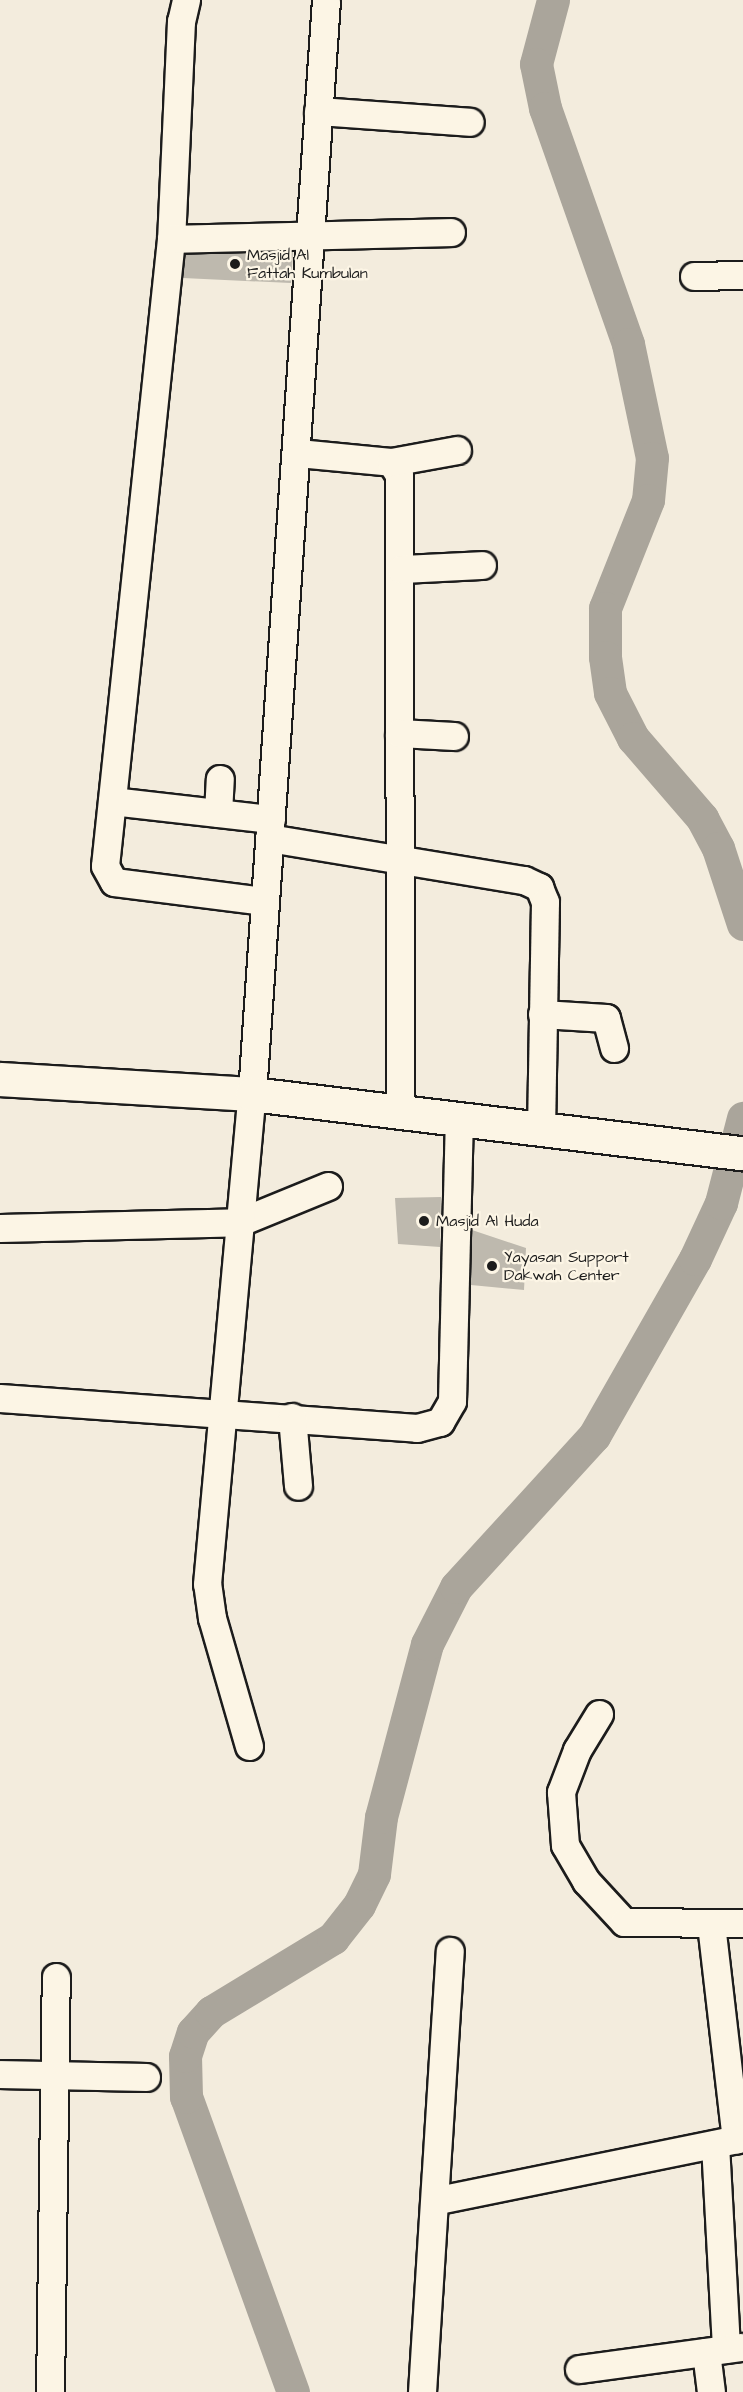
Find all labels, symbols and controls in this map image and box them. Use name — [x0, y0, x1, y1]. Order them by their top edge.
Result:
place label: Masjid Al Fattah Kumbulan — [247, 245, 368, 283]
marker: Masjid Al Fattah Kumbulan — [228, 257, 242, 271]
place label: Masjid Al Huda — [436, 1211, 539, 1231]
marker: Masjid Al Huda — [417, 1214, 431, 1228]
place label: Yayasan Support Dakwah Center — [504, 1247, 629, 1285]
marker: Yayasan Support Dakwah Center — [485, 1259, 499, 1273]

